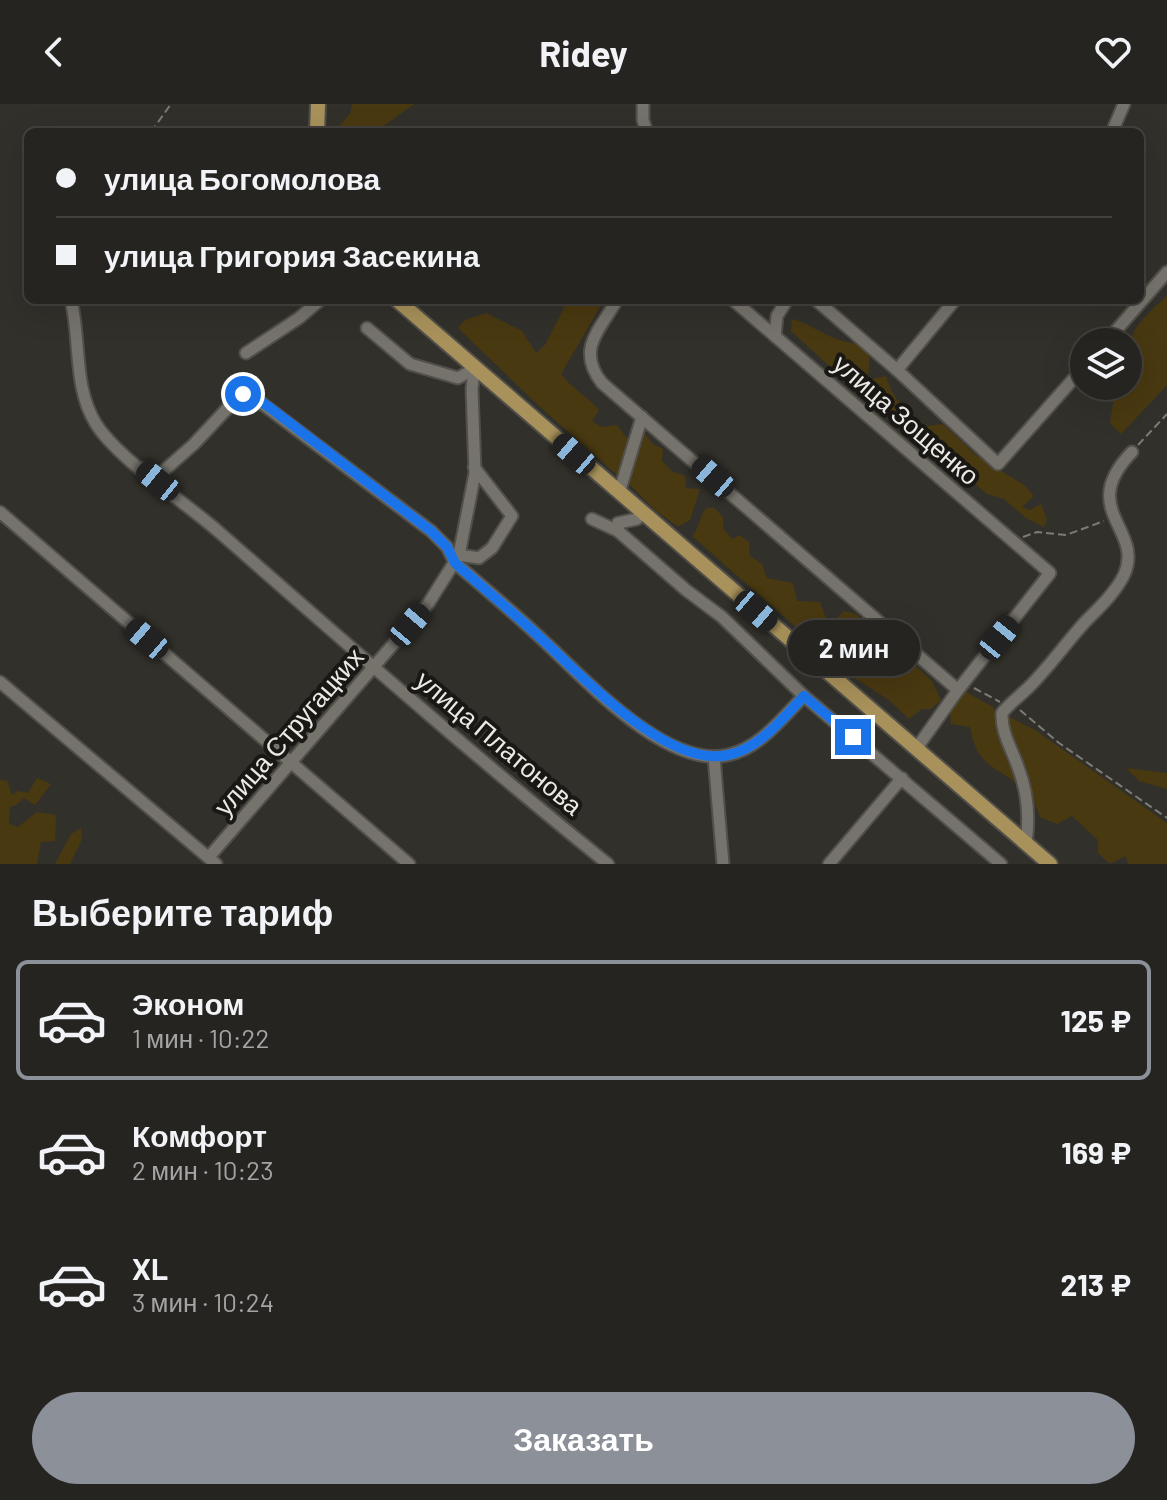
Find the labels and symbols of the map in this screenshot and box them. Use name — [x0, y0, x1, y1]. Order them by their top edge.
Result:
street label: улица Зощенко — [828, 347, 986, 491]
route start — [225, 376, 261, 412]
car — [548, 429, 600, 479]
car — [687, 452, 739, 502]
car — [132, 457, 184, 505]
car — [730, 586, 782, 636]
car — [385, 599, 435, 651]
car — [975, 612, 1023, 664]
car — [121, 614, 173, 664]
callout: 2 мин — [787, 621, 919, 677]
street label: улица Стругацких — [207, 641, 369, 821]
street label: улица Платонова — [411, 663, 590, 821]
route end — [835, 719, 871, 755]

